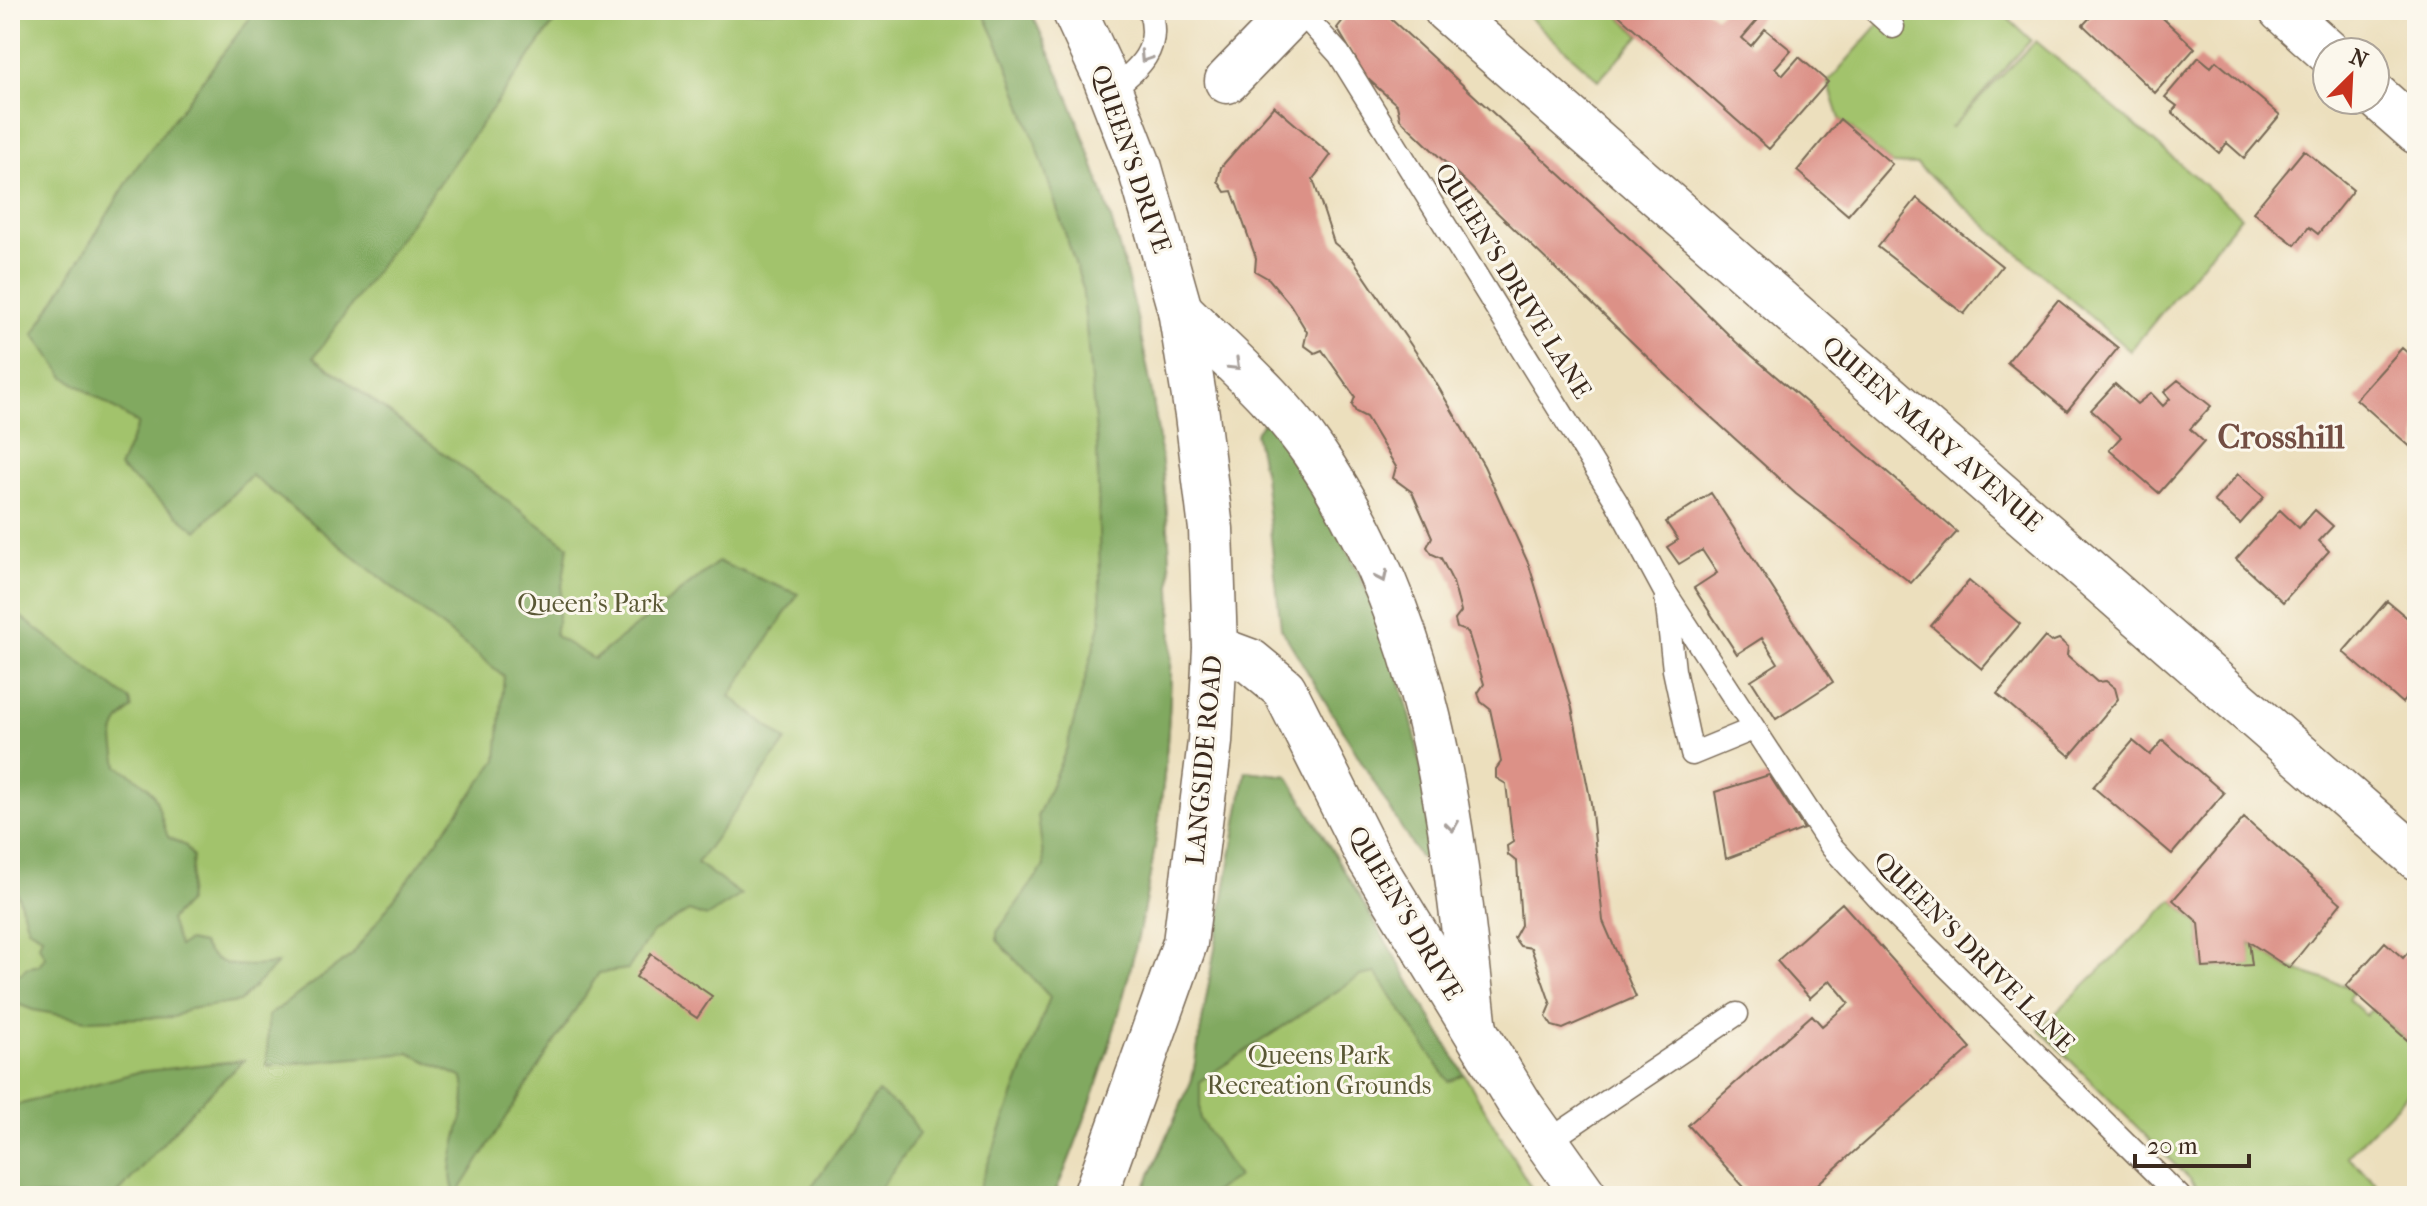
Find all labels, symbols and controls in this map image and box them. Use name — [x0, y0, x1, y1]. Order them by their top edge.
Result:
north arrow — [2311, 36, 2391, 116]
text: N — [2346, 43, 2372, 74]
one-way arrow — [1140, 48, 1155, 62]
street label: QUEEN'S DRIVE — [1084, 61, 1178, 257]
street label: QUEEN'S DRIVE LANE — [1428, 158, 1598, 404]
street label: QUEEN MARY AVENUE — [1815, 330, 2049, 538]
one-way arrow — [1226, 356, 1240, 370]
district label: Crosshill — [2217, 417, 2345, 457]
one-way arrow — [1373, 568, 1389, 583]
park label: Queen's Park — [517, 588, 665, 619]
street label: LANGSIDE ROAD — [1179, 654, 1229, 866]
one-way arrow — [1443, 819, 1460, 833]
street label: QUEEN'S DRIVE — [1341, 820, 1469, 1006]
street label: QUEEN'S DRIVE LANE — [1867, 845, 2081, 1059]
park label: Queens Park Recreation Grounds — [1207, 1040, 1431, 1101]
scale bar — [2135, 1118, 2249, 1168]
text: 20 m — [2147, 1132, 2198, 1160]

